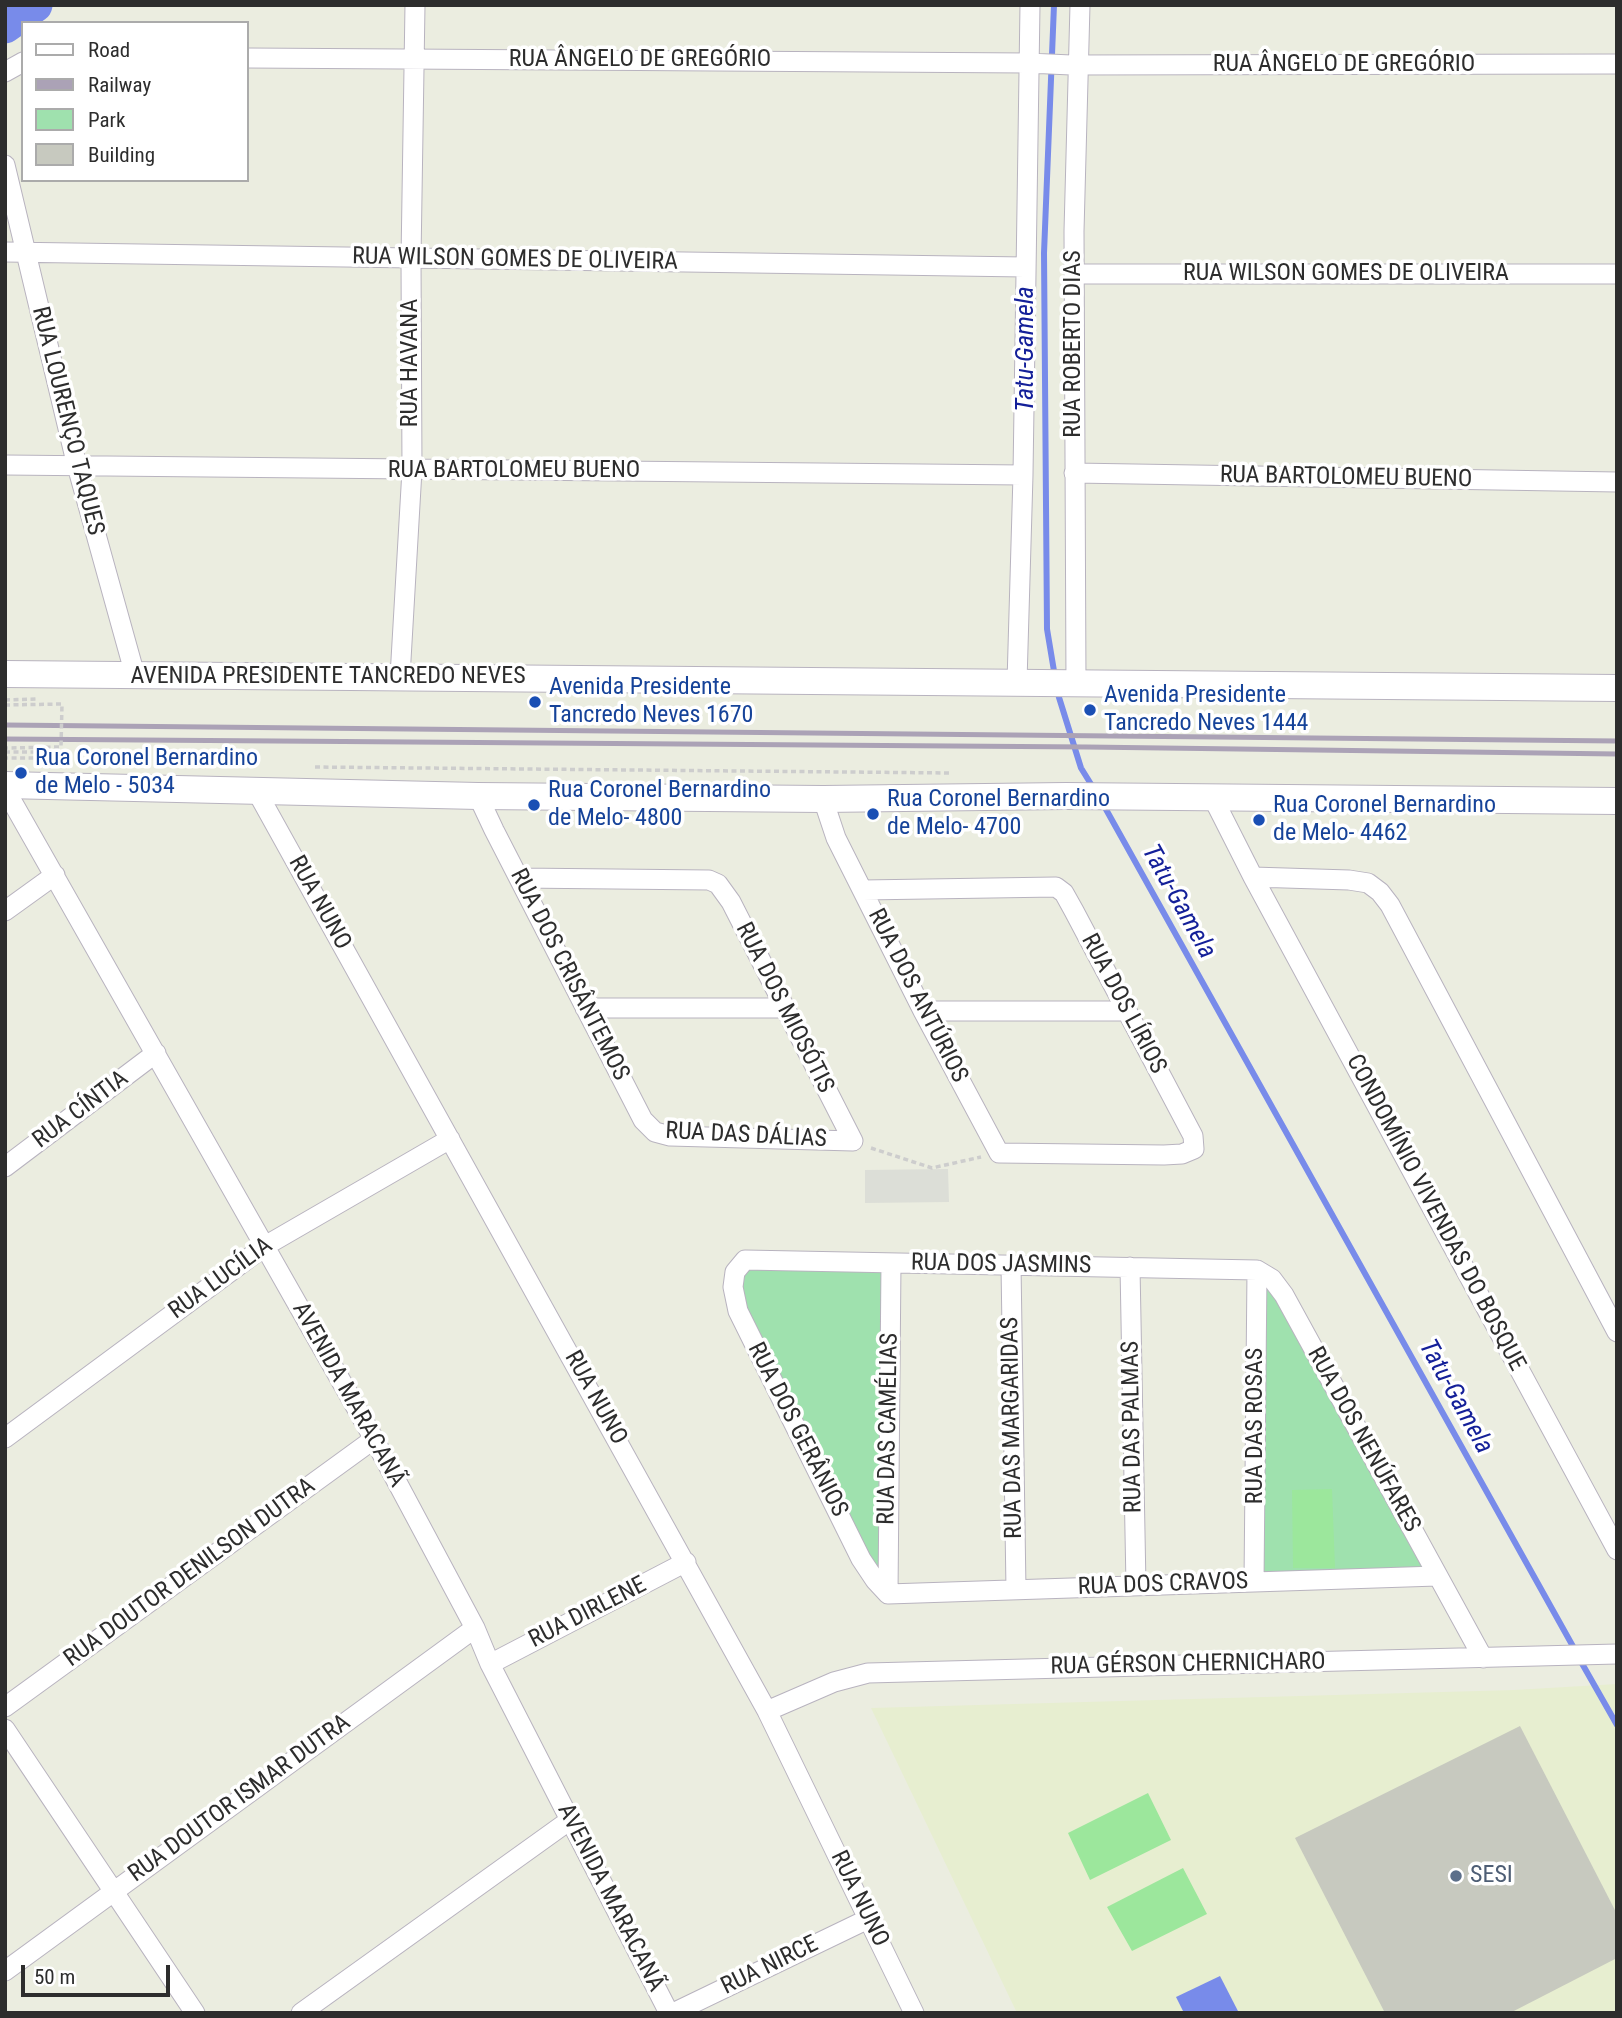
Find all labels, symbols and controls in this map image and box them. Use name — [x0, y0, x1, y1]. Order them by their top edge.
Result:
legend — [21, 21, 248, 182]
text: Road — [88, 38, 130, 62]
street label: RUA ÂNGELO DE GREGÓRIO — [509, 46, 771, 74]
street label: RUA ÂNGELO DE GREGÓRIO — [1213, 51, 1475, 79]
text: Railway — [88, 73, 151, 97]
text: Park — [88, 108, 125, 132]
text: Building — [88, 143, 155, 167]
street label: RUA WILSON GOMES DE OLIVEIRA — [352, 243, 678, 277]
street label: RUA ROBERTO DIAS — [1060, 250, 1088, 438]
street label: RUA WILSON GOMES DE OLIVEIRA — [1183, 260, 1509, 288]
water label: Tatu-Gamela — [1010, 286, 1042, 412]
street label: RUA HAVANA — [397, 299, 425, 427]
street label: RUA LOURENÇO TAQUES — [25, 304, 109, 538]
street label: RUA BARTOLOMEU BUENO — [388, 457, 640, 485]
street label: RUA BARTOLOMEU BUENO — [1219, 461, 1473, 495]
street label: AVENIDA PRESIDENTE TANCREDO NEVES — [130, 663, 526, 691]
place label: Avenida Presidente Tancredo Neves 1670 — [549, 674, 753, 730]
place label: Avenida Presidente Tancredo Neves 1444 — [1104, 682, 1308, 738]
marker: Avenida Presidente Tancredo Neves 1670 — [527, 694, 543, 710]
marker: Avenida Presidente Tancredo Neves 1444 — [1082, 702, 1098, 718]
place label: Rua Coronel Bernardino de Melo - 5034 — [35, 745, 258, 801]
marker: Rua Coronel Bernardino de Melo - 5034 — [13, 765, 29, 781]
place label: Rua Coronel Bernardino de Melo- 4800 — [548, 777, 771, 833]
place label: Rua Coronel Bernardino de Melo- 4700 — [887, 786, 1110, 842]
place label: Rua Coronel Bernardino de Melo- 4462 — [1273, 792, 1496, 848]
marker: Rua Coronel Bernardino de Melo- 4800 — [526, 797, 542, 813]
marker: Rua Coronel Bernardino de Melo- 4700 — [865, 806, 881, 822]
marker: Rua Coronel Bernardino de Melo- 4462 — [1251, 812, 1267, 828]
water label: Tatu-Gamela — [1134, 840, 1222, 964]
street label: RUA NUNO — [281, 851, 357, 955]
street label: RUA DOS CRISÂNTEMOS — [503, 864, 635, 1086]
street label: RUA DOS ANTÚRIOS — [861, 904, 973, 1088]
street label: RUA DOS MIOSÓTIS — [729, 918, 839, 1098]
street label: RUA DOS LÍRIOS — [1074, 929, 1172, 1079]
street label: CONDOMÍNIO VIVENDAS DO BOSQUE — [1339, 1050, 1531, 1376]
street label: RUA CÍNTIA — [28, 1065, 134, 1155]
street label: RUA DAS DÁLIAS — [664, 1117, 828, 1155]
street label: RUA LUCÍLIA — [164, 1232, 278, 1326]
street label: RUA DOS JASMINS — [911, 1249, 1091, 1281]
street label: AVENIDA MARACANÃ — [285, 1298, 411, 1492]
street label: RUA DAS MARGARIDAS — [997, 1317, 1029, 1539]
street label: RUA DAS CAMÉLIAS — [873, 1333, 905, 1525]
water label: Tatu-Gamela — [1411, 1335, 1499, 1459]
street label: RUA DOS GERÂNIOS — [741, 1338, 853, 1522]
street label: RUA DAS PALMAS — [1117, 1341, 1149, 1513]
street label: RUA DOS NENÚFARES — [1300, 1342, 1426, 1538]
street label: RUA NUNO — [557, 1346, 633, 1450]
street label: RUA DAS ROSAS — [1242, 1348, 1270, 1504]
street label: RUA DOUTOR DENILSON DUTRA — [59, 1472, 321, 1674]
street label: RUA DOS CRAVOS — [1077, 1568, 1249, 1602]
street label: RUA DIRLENE — [524, 1571, 652, 1655]
street label: RUA GÉRSON CHERNICHARO — [1050, 1648, 1326, 1682]
street label: RUA DOUTOR ISMAR DUTRA — [124, 1709, 356, 1889]
street label: AVENIDA MARACANÃ — [550, 1799, 670, 1997]
street label: RUA NUNO — [823, 1846, 895, 1952]
place label: SESI — [1470, 1862, 1513, 1890]
marker: SESI — [1448, 1868, 1464, 1884]
street label: RUA NIRCE — [717, 1930, 823, 2002]
scale bar — [24, 1952, 173, 1996]
text: 50 m — [34, 1965, 75, 1989]

